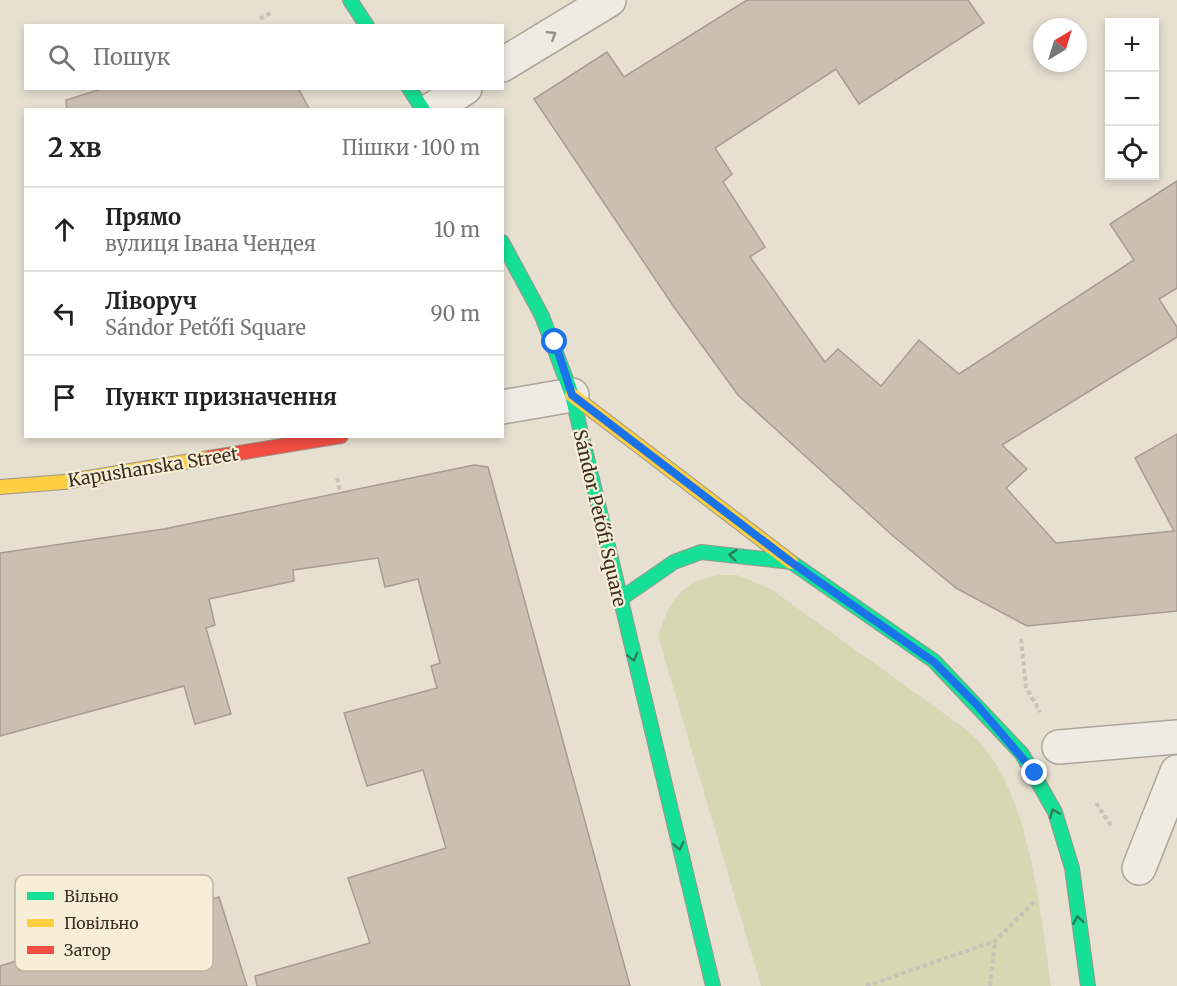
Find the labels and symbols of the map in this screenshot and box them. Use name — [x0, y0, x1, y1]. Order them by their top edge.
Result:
north arrow — [1033, 18, 1087, 72]
one-way arrow — [546, 30, 556, 42]
route start — [541, 328, 567, 354]
street label: Sándor Petőfi Square — [568, 427, 632, 609]
street label: Kapushanska Street — [66, 442, 240, 492]
one-way arrow — [728, 550, 737, 562]
one-way arrow — [625, 651, 638, 661]
route end — [1021, 759, 1047, 785]
one-way arrow — [1049, 808, 1061, 819]
one-way arrow — [671, 841, 684, 851]
legend — [15, 875, 213, 971]
text: Вільно — [64, 886, 118, 906]
text: Повільно — [64, 913, 139, 933]
one-way arrow — [1072, 915, 1084, 925]
text: Затор — [64, 940, 111, 960]

